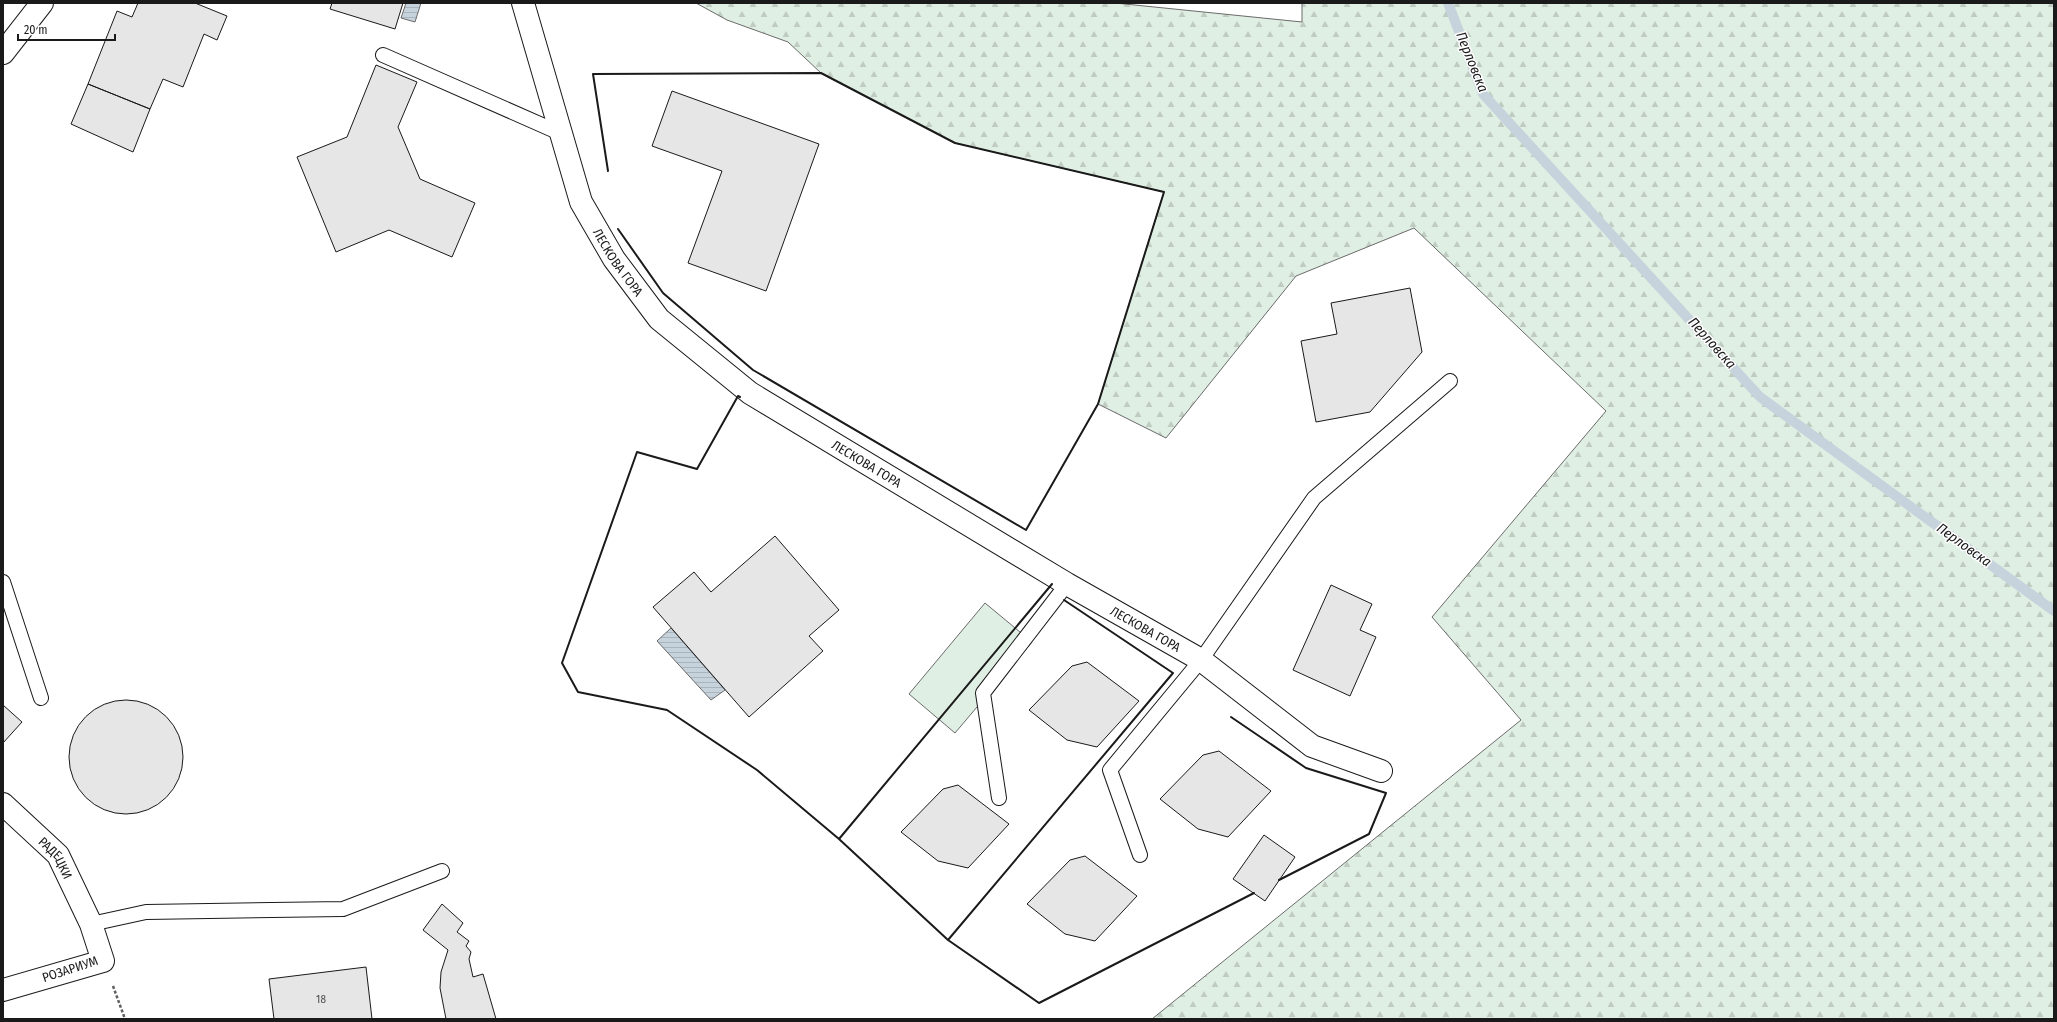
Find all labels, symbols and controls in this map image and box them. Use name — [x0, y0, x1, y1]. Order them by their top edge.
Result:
scale bar — [18, 16, 115, 42]
text: 20 m — [24, 23, 48, 37]
water label: Перловска — [1452, 29, 1492, 95]
street label: ЛЕСКОВА ГОРА — [590, 226, 647, 299]
water label: Перловска — [1684, 314, 1740, 372]
street label: ЛЕСКОВА ГОРА — [830, 437, 905, 490]
water label: Перловска — [1933, 519, 1995, 571]
street label: ЛЕСКОВА ГОРА — [1108, 603, 1184, 655]
street label: РАДЕЦКИ — [36, 834, 76, 881]
street label: РОЗАРИУМ — [40, 953, 100, 985]
house number: 18 — [316, 993, 326, 1006]

